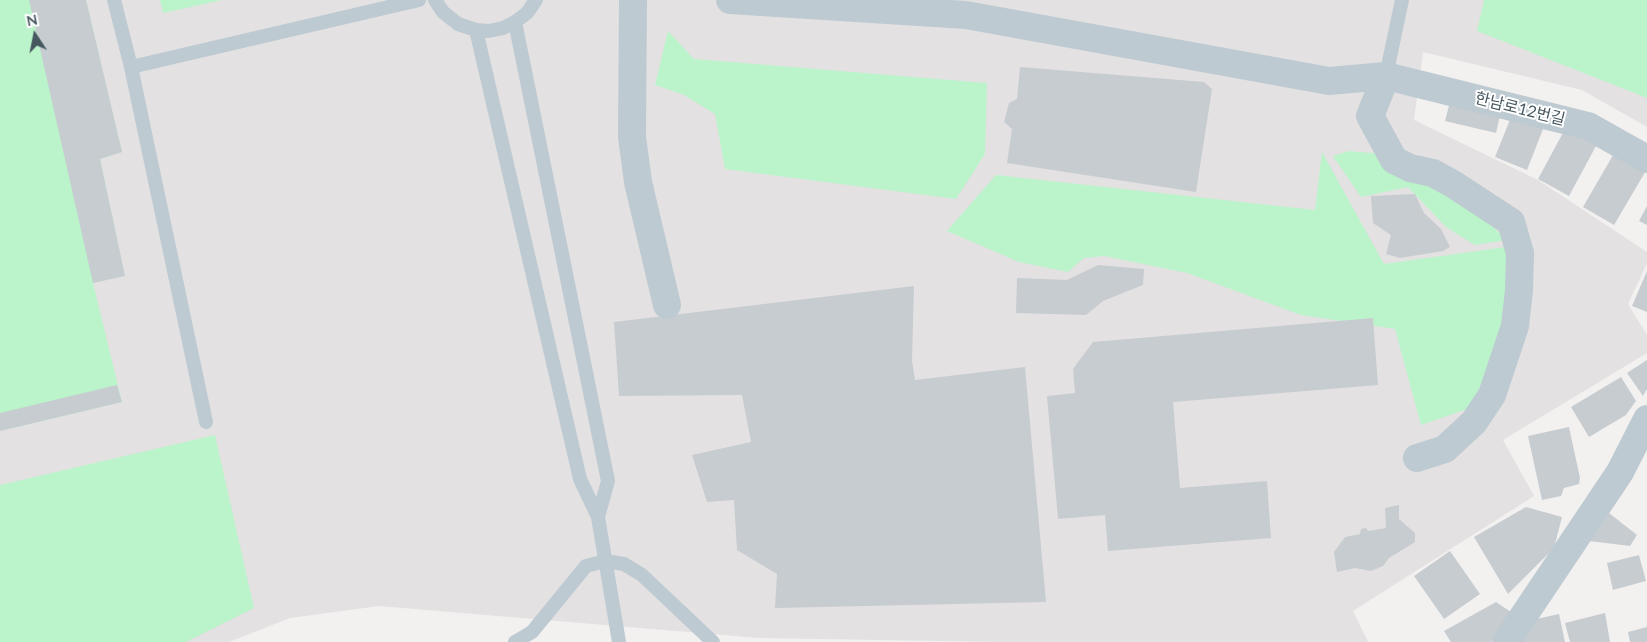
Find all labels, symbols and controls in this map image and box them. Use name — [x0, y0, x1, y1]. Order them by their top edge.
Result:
north arrow — [10, 10, 60, 60]
text: N — [25, 10, 39, 29]
street label: 한남로12번길 — [1473, 89, 1567, 129]

